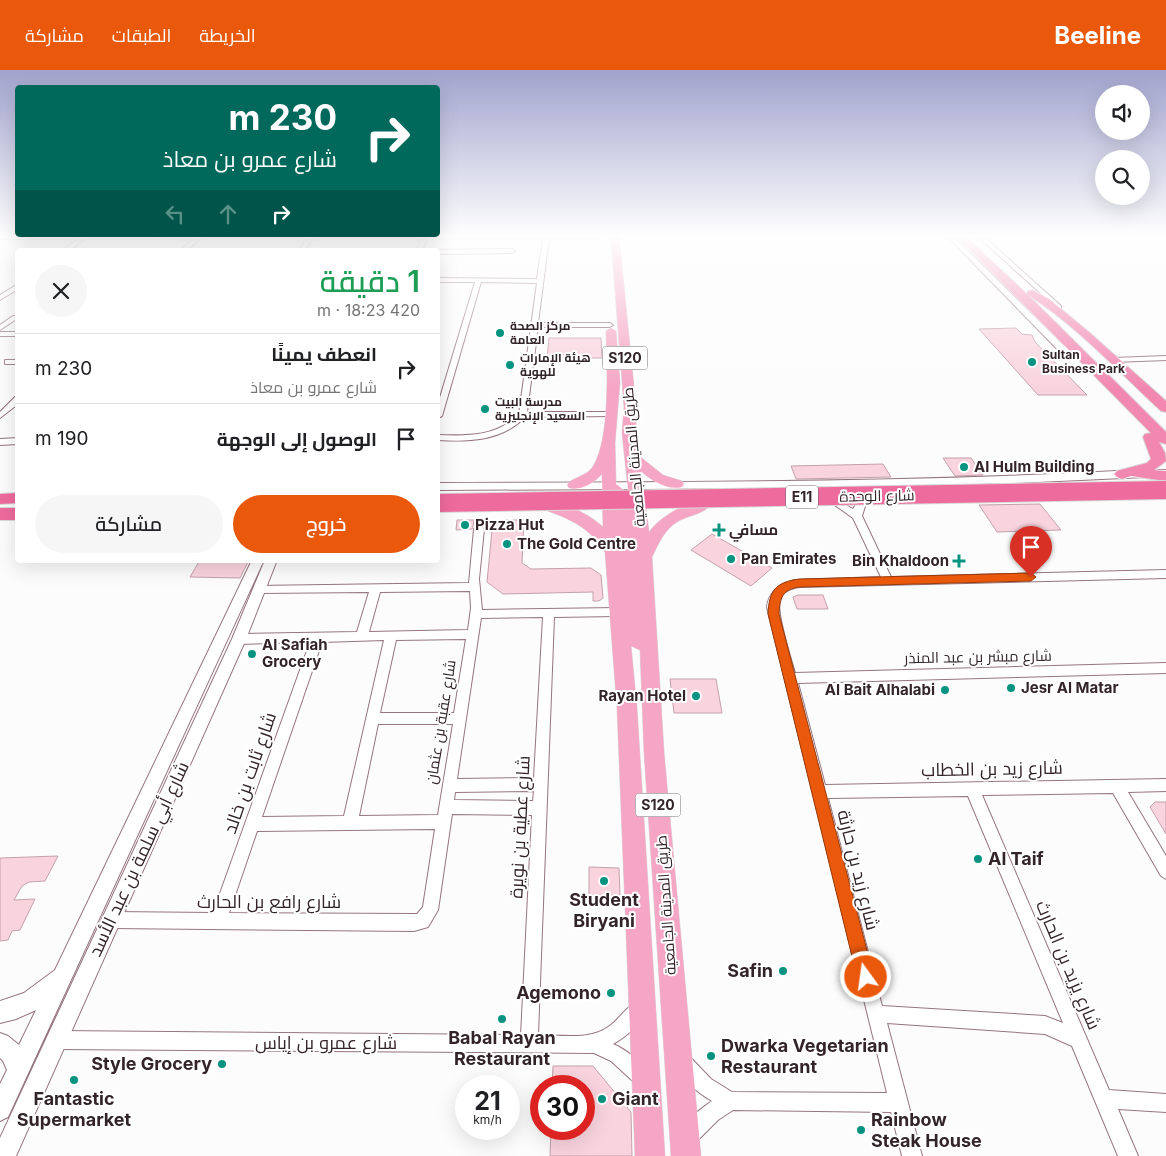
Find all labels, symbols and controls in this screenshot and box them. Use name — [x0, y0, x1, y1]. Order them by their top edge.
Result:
text: Beeline — [1054, 21, 1141, 50]
text: مشاركة — [25, 25, 84, 46]
text: الطبقات — [112, 25, 171, 46]
text: الخريطة — [199, 25, 256, 46]
map controls — [1095, 85, 1150, 205]
button: sound — [1095, 85, 1150, 140]
text: 230 m — [229, 96, 337, 138]
icon: right — [355, 105, 420, 170]
text: شارع عمرو بن معاذ — [163, 146, 337, 172]
button: search — [1095, 150, 1150, 205]
icon: left — [161, 200, 189, 228]
icon: ahead — [214, 200, 242, 228]
icon: right — [267, 200, 295, 228]
text: 1 دقيقة — [320, 263, 420, 299]
button: close — [35, 265, 87, 317]
text: 420 m · 18:23 — [317, 300, 420, 320]
place label: مركز الصحة العامة — [510, 318, 570, 347]
marker: مركز الصحة العامة — [494, 327, 506, 339]
text: انعطف يمينًا — [271, 343, 377, 366]
road number: S120 — [602, 346, 648, 370]
place label: Sultan Business Park — [1042, 347, 1125, 376]
place label: هيئة الإمارات للهوية — [520, 350, 591, 380]
icon: right — [392, 355, 420, 383]
marker: Sultan Business Park — [1026, 356, 1038, 368]
text: 230 m — [35, 357, 92, 380]
marker: هيئة الإمارات للهوية — [504, 359, 516, 371]
text: شارع عمرو بن معاذ — [250, 377, 377, 397]
street label: طريق المدينة الجامعية — [618, 386, 650, 528]
place label: مدرسة البيت السعيد الإنجليزية — [495, 394, 585, 424]
marker: مدرسة البيت السعيد الإنجليزية — [479, 403, 491, 415]
icon: arrive — [392, 425, 420, 453]
text: 190 m — [35, 427, 89, 450]
text: الوصول إلى الوجهة — [217, 428, 377, 451]
place label: Al Hulm Building — [974, 457, 1094, 476]
marker: Al Hulm Building — [958, 461, 970, 473]
street label: شارع الوحدة — [839, 485, 915, 508]
road number: E11 — [786, 486, 818, 508]
button: مشاركة — [35, 495, 223, 553]
button: خروج — [233, 495, 420, 553]
place label: Pizza Hut — [475, 515, 545, 534]
marker: Pizza Hut — [459, 519, 471, 531]
place label: مسافي — [729, 520, 778, 542]
marker: مسافي — [713, 524, 725, 536]
pin — [1010, 526, 1052, 577]
icon: arrive — [1017, 533, 1045, 561]
place label: The Gold Centre — [517, 534, 636, 553]
marker: The Gold Centre — [501, 538, 513, 550]
place label: Pan Emirates — [741, 549, 836, 568]
place label: Bin Khaldoon — [852, 551, 949, 570]
marker: Pan Emirates — [725, 553, 737, 565]
marker: Bin Khaldoon — [953, 555, 965, 567]
place label: Al Safiah Grocery — [262, 635, 328, 671]
street label: شارع مبشر بن عبد المنذر — [903, 646, 1052, 669]
marker: Al Safiah Grocery — [246, 648, 258, 660]
street label: شارع عقبة بن عثمان — [421, 658, 462, 786]
place label: Jesr Al Matar — [1021, 678, 1119, 697]
place label: Al Bait Alhalabi — [825, 680, 935, 699]
marker: Jesr Al Matar — [1005, 682, 1017, 694]
marker: Al Bait Alhalabi — [939, 684, 951, 696]
place label: Rayan Hotel — [599, 686, 686, 705]
marker: Rayan Hotel — [690, 690, 702, 702]
street label: شارع ثابت بن خالد — [219, 709, 282, 837]
street label: شارع عطية بن نويرة — [505, 755, 536, 899]
street label: شارع زيد بن الخطاب — [921, 757, 1063, 782]
street label: شارع أبي سلمة بن عبد الأسد — [84, 758, 197, 961]
road number: S120 — [636, 794, 680, 816]
street label: شارع زيد بن حارثة — [831, 808, 884, 933]
street label: طريق المدينة الجامعية — [651, 834, 681, 976]
place label: Al Taif — [988, 848, 1044, 869]
marker: Al Taif — [972, 853, 984, 865]
marker: Student Biryani — [598, 875, 610, 887]
place label: Student Biryani — [569, 889, 639, 931]
street label: شارع رافع بن الحارث — [197, 891, 341, 914]
street label: شارع يزيد بن الحارث — [1030, 897, 1105, 1033]
position arrow — [839, 950, 891, 1002]
place label: Safin — [727, 960, 773, 981]
marker: Safin — [777, 965, 789, 977]
place label: Agemono — [516, 982, 601, 1003]
marker: Agemono — [605, 987, 617, 999]
marker: Babal Rayan Restaurant — [496, 1013, 508, 1025]
place label: Babal Rayan Restaurant — [448, 1027, 556, 1069]
street label: شارع عمرو بن إياس — [255, 1032, 397, 1055]
place label: Dwarka Vegetarian Restaurant — [721, 1035, 889, 1077]
marker: Dwarka Vegetarian Restaurant — [705, 1050, 717, 1062]
place label: Style Grocery — [91, 1053, 212, 1074]
marker: Style Grocery — [216, 1058, 228, 1070]
marker: Fantastic Supermarket — [68, 1074, 80, 1086]
speed limit sign: 30 — [530, 1075, 595, 1140]
text: 21 — [474, 1086, 501, 1116]
place label: Fantastic Supermarket — [17, 1088, 132, 1130]
place label: Giant — [612, 1088, 659, 1109]
marker: Giant — [596, 1093, 608, 1105]
place label: Rainbow Steak House — [871, 1109, 982, 1151]
text: km/h — [473, 1112, 502, 1127]
marker: Rainbow Steak House — [855, 1124, 867, 1136]

